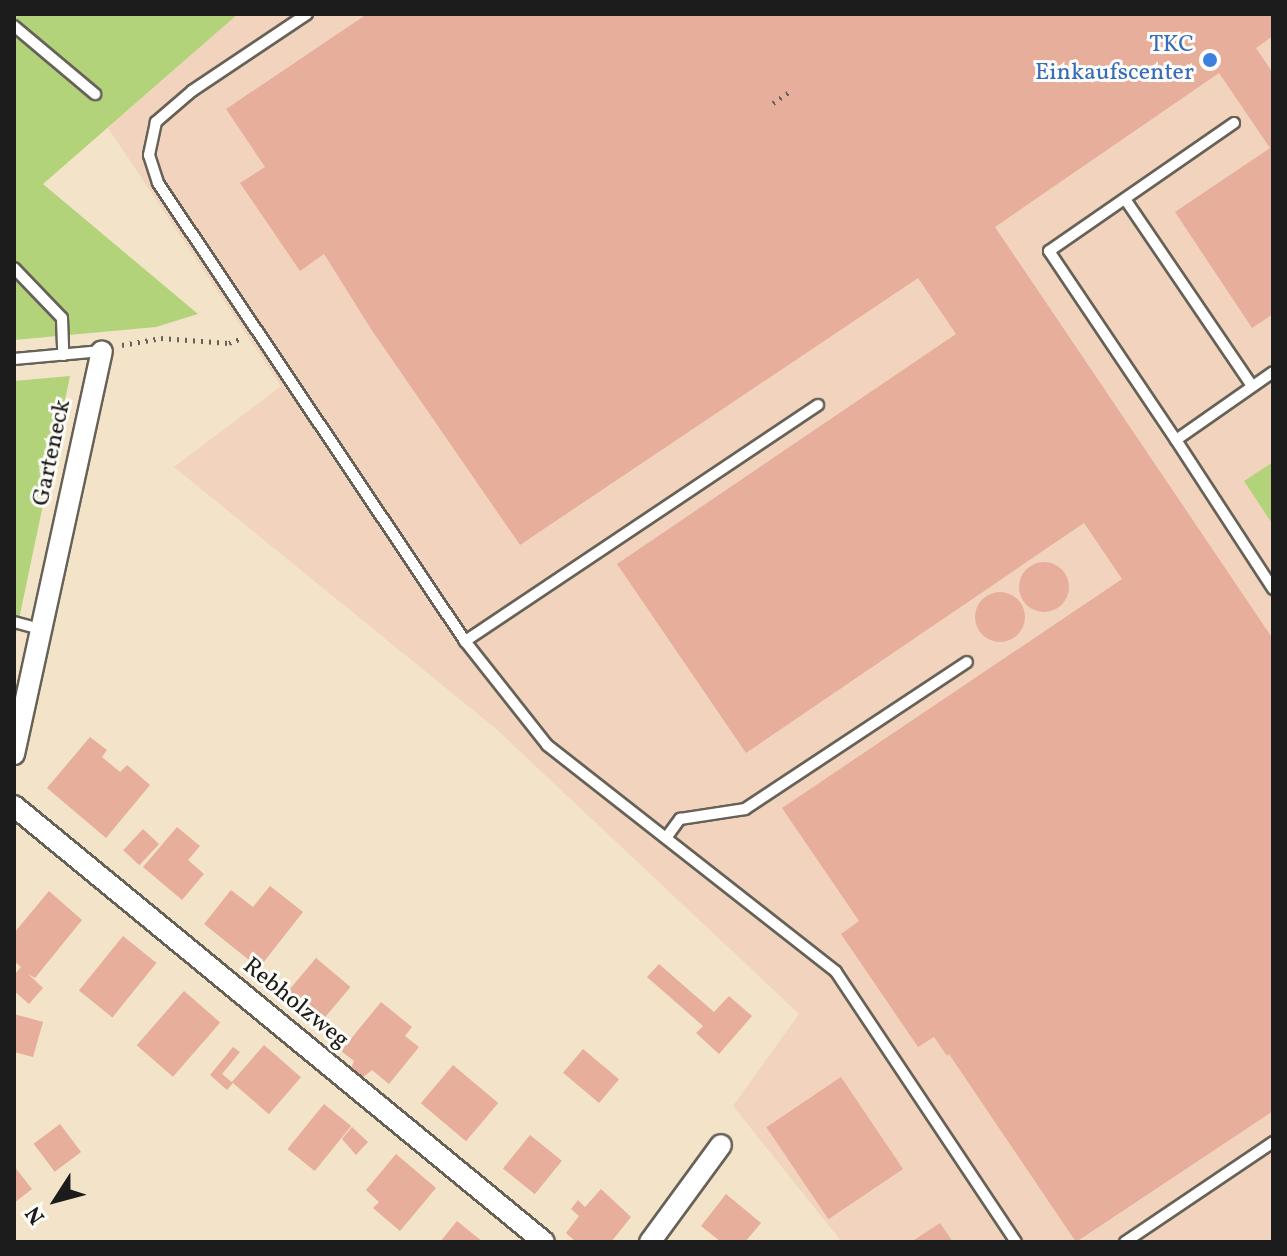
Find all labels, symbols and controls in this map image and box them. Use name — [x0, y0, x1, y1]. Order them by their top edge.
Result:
place label: TKC Einkaufscenter — [1035, 32, 1194, 88]
marker: TKC Einkaufscenter — [1201, 51, 1219, 69]
street label: Garteneck — [28, 397, 78, 509]
street label: Rebholzweg — [236, 952, 354, 1056]
north arrow — [16, 1160, 96, 1240]
text: N — [19, 1199, 53, 1230]

